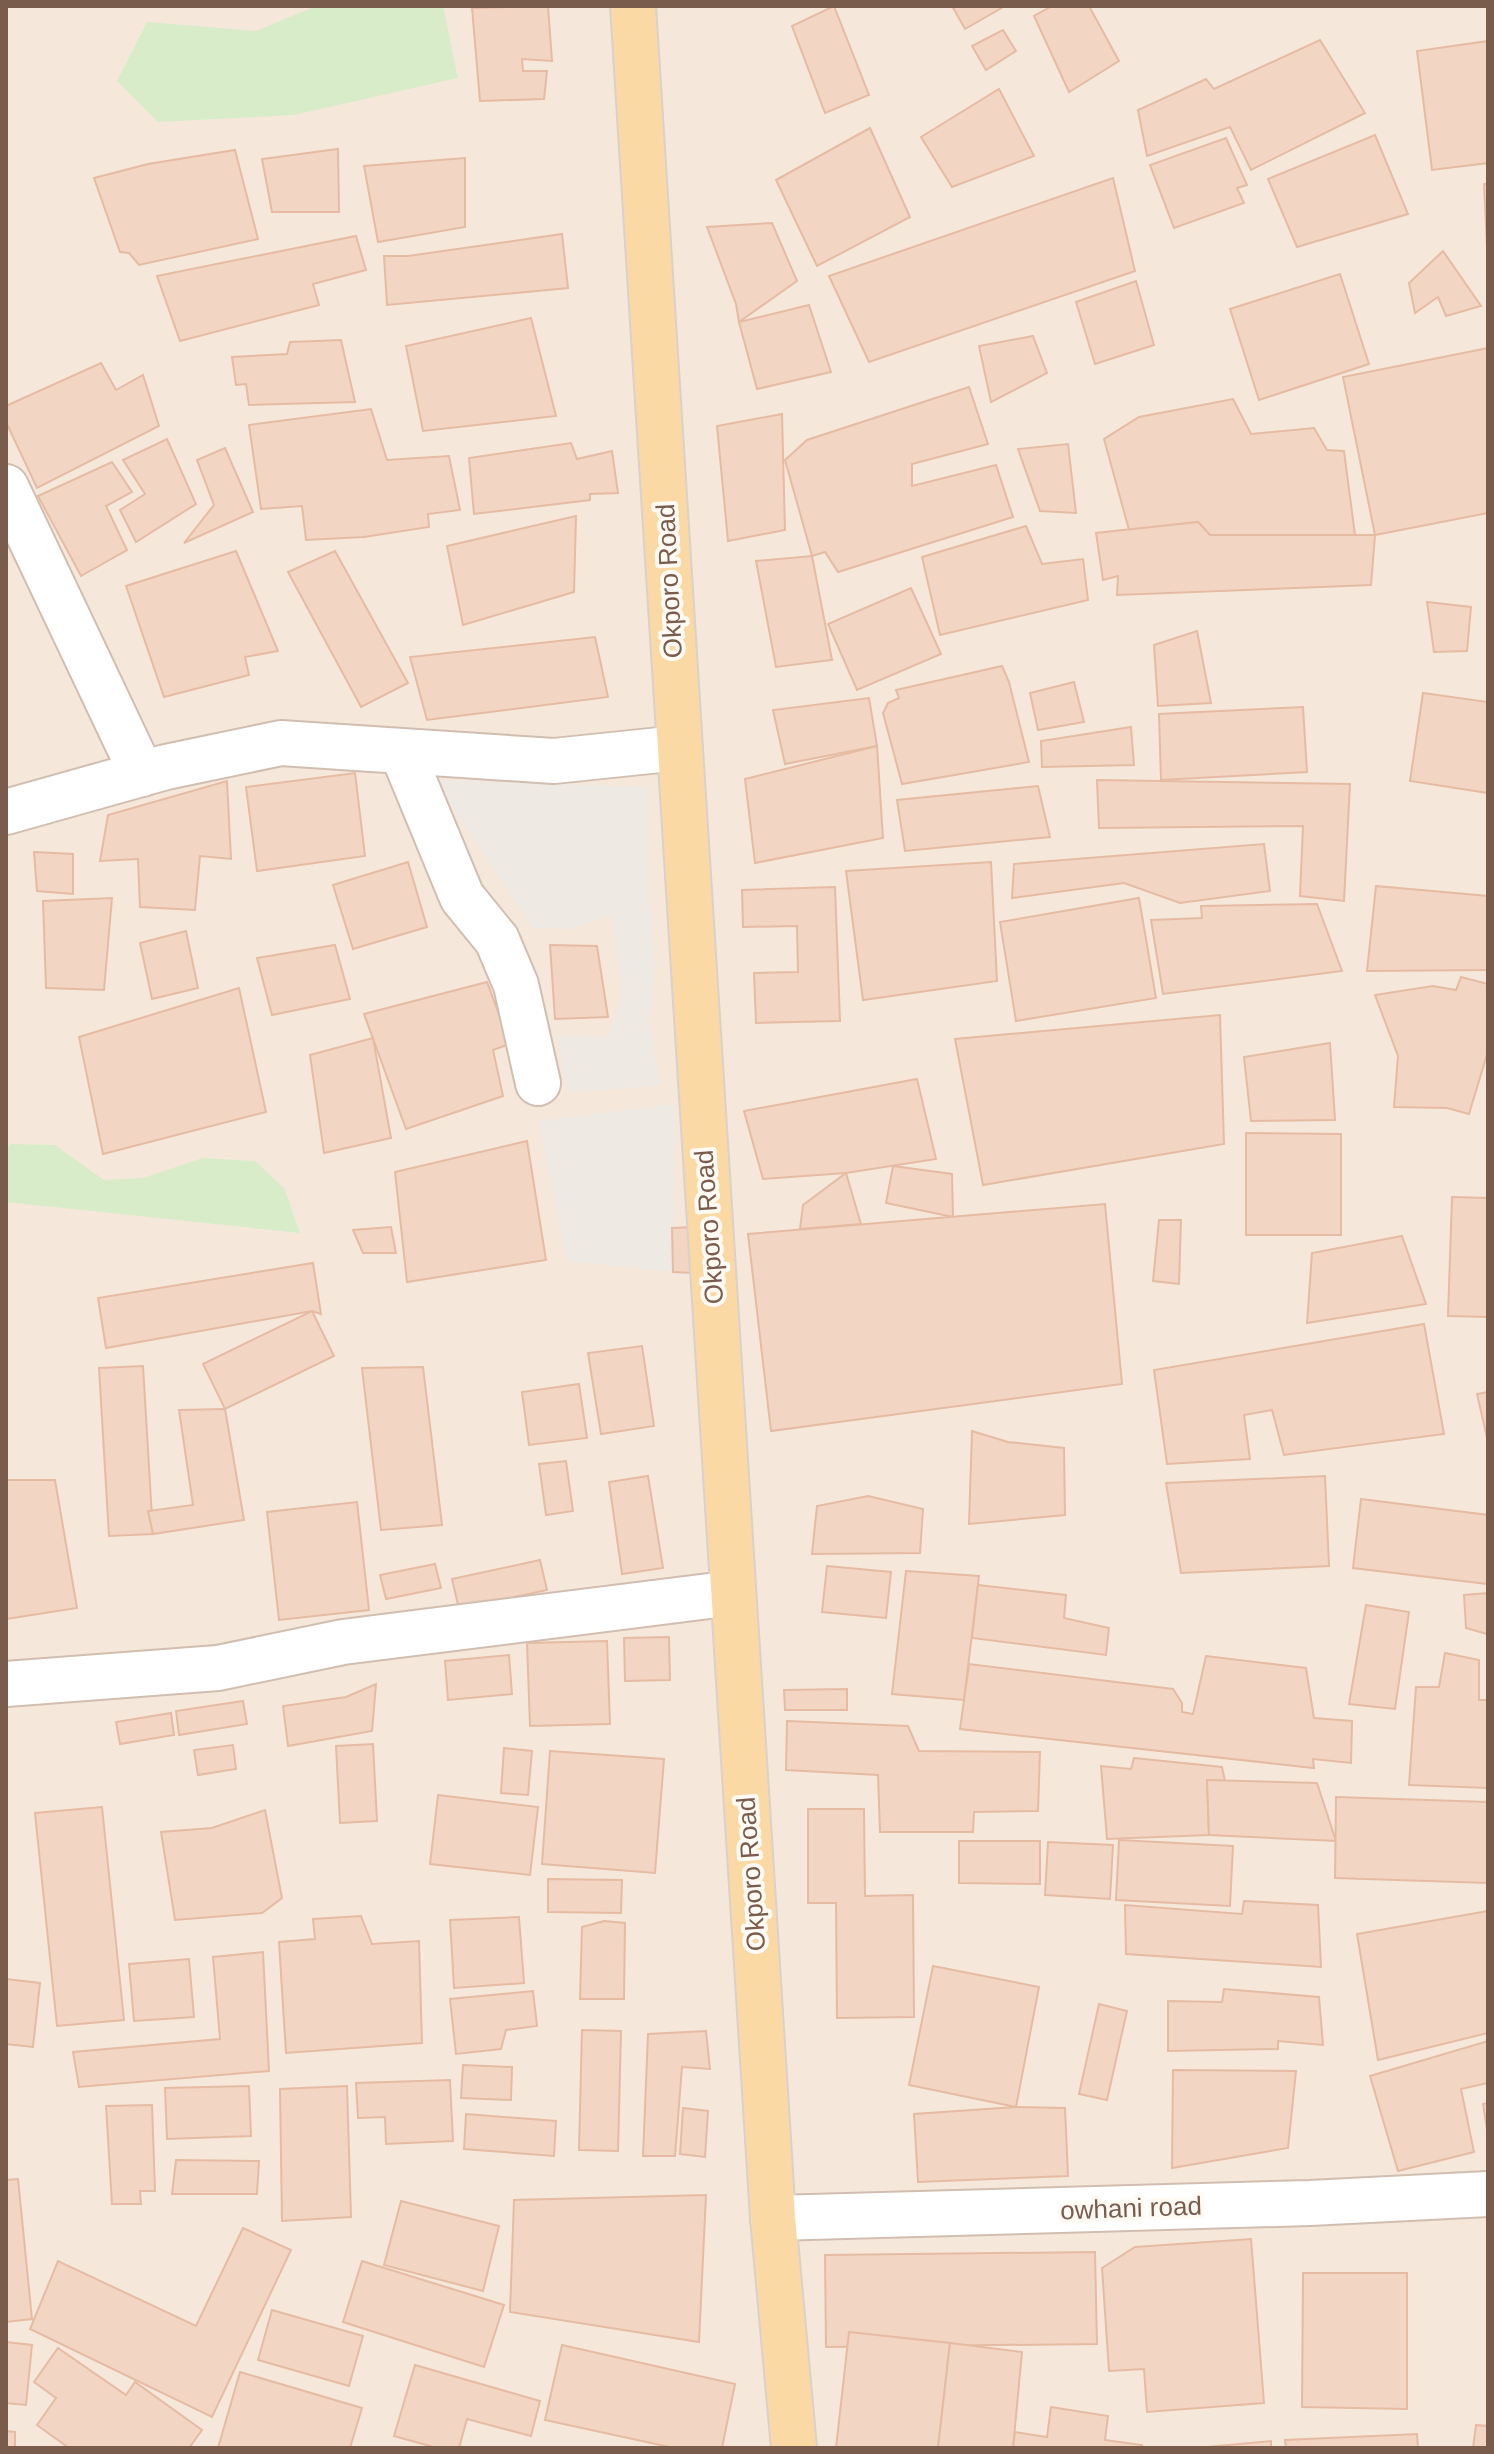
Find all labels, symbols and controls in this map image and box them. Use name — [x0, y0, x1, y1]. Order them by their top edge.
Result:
street label: Okporo Road — [650, 503, 688, 659]
street label: Okporo Road — [689, 1149, 729, 1305]
street label: Okporo Road — [731, 1796, 771, 1952]
street label: owhani road — [1060, 2191, 1202, 2225]

